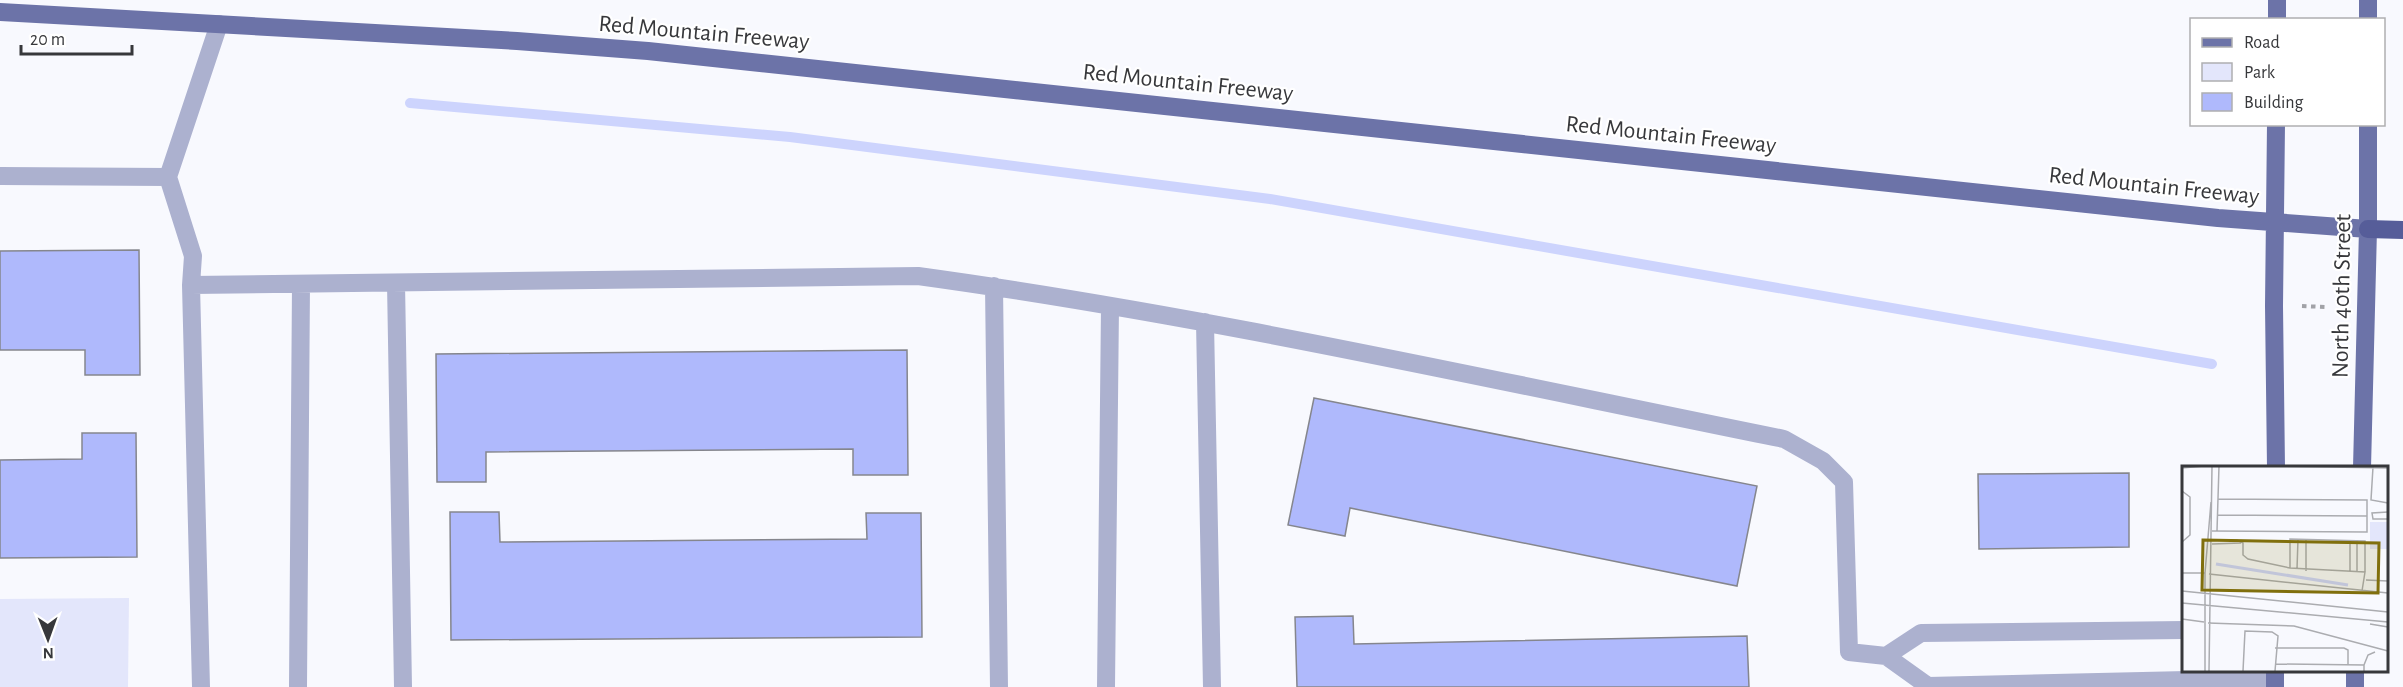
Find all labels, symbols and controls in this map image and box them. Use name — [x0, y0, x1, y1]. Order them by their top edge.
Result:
street label: Red Mountain Freeway — [598, 12, 810, 54]
scale bar — [21, 18, 132, 56]
legend — [2190, 18, 2385, 126]
text: 20 m — [30, 31, 65, 49]
text: Road — [2244, 34, 2280, 52]
street label: Red Mountain Freeway — [1082, 60, 1294, 106]
text: Park — [2244, 64, 2276, 82]
text: Building — [2244, 94, 2304, 112]
street label: Red Mountain Freeway — [1565, 112, 1777, 158]
street label: Red Mountain Freeway — [2048, 163, 2260, 209]
street label: North 40th Street — [2329, 213, 2355, 378]
inset map — [2182, 466, 2388, 672]
north arrow — [18, 609, 78, 669]
text: N — [43, 645, 54, 661]

